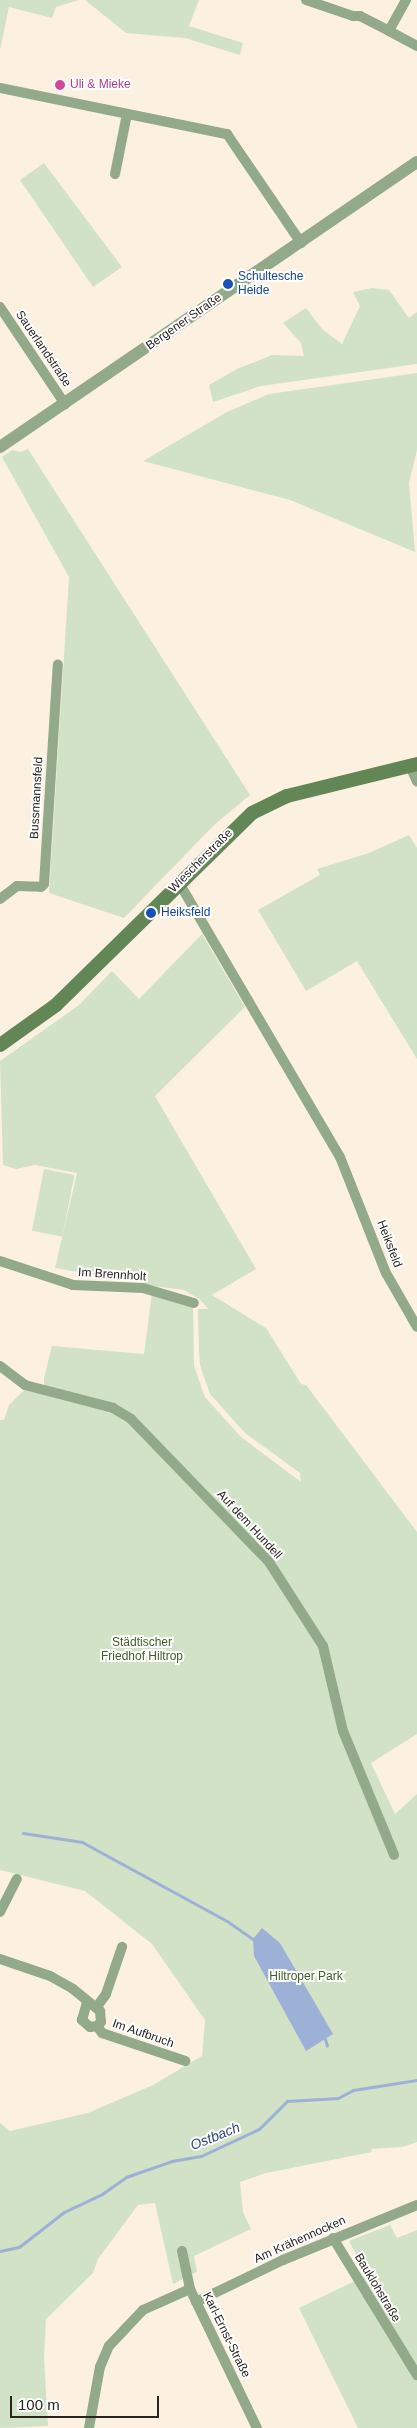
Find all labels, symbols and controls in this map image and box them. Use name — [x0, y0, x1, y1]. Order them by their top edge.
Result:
place label: Uli & Mieke — [70, 78, 131, 92]
marker: Uli & Mieke — [54, 79, 66, 91]
place label: Schultesche Heide — [238, 270, 303, 298]
marker: Schultesche Heide — [222, 278, 234, 290]
street label: Bergener Straße — [144, 291, 224, 353]
street label: Sauerlandstraße — [12, 308, 74, 390]
street label: Bussmannsfeld — [28, 757, 46, 839]
street label: Wiescherstraße — [166, 826, 236, 896]
place label: Heiksfeld — [161, 906, 210, 920]
marker: Heiksfeld — [145, 907, 157, 919]
street label: Heiksfeld — [373, 1218, 405, 1270]
street label: Im Brennholt — [78, 1265, 146, 1285]
street label: Auf dem Hundell — [213, 1488, 285, 1562]
park label: Städtischer Friedhof Hiltrop — [101, 1636, 183, 1664]
park label: Hiltroper Park — [269, 1970, 343, 1984]
street label: Im Aufbruch — [110, 2017, 176, 2051]
water label: Ostbach — [188, 2118, 242, 2154]
street label: Am Krähennocken — [252, 2213, 348, 2267]
street label: Bauklohstraße — [351, 2251, 403, 2325]
street label: Karl-Ernst-Straße — [199, 2290, 253, 2380]
scale bar — [12, 2386, 161, 2418]
text: 100 m — [18, 2396, 60, 2413]

